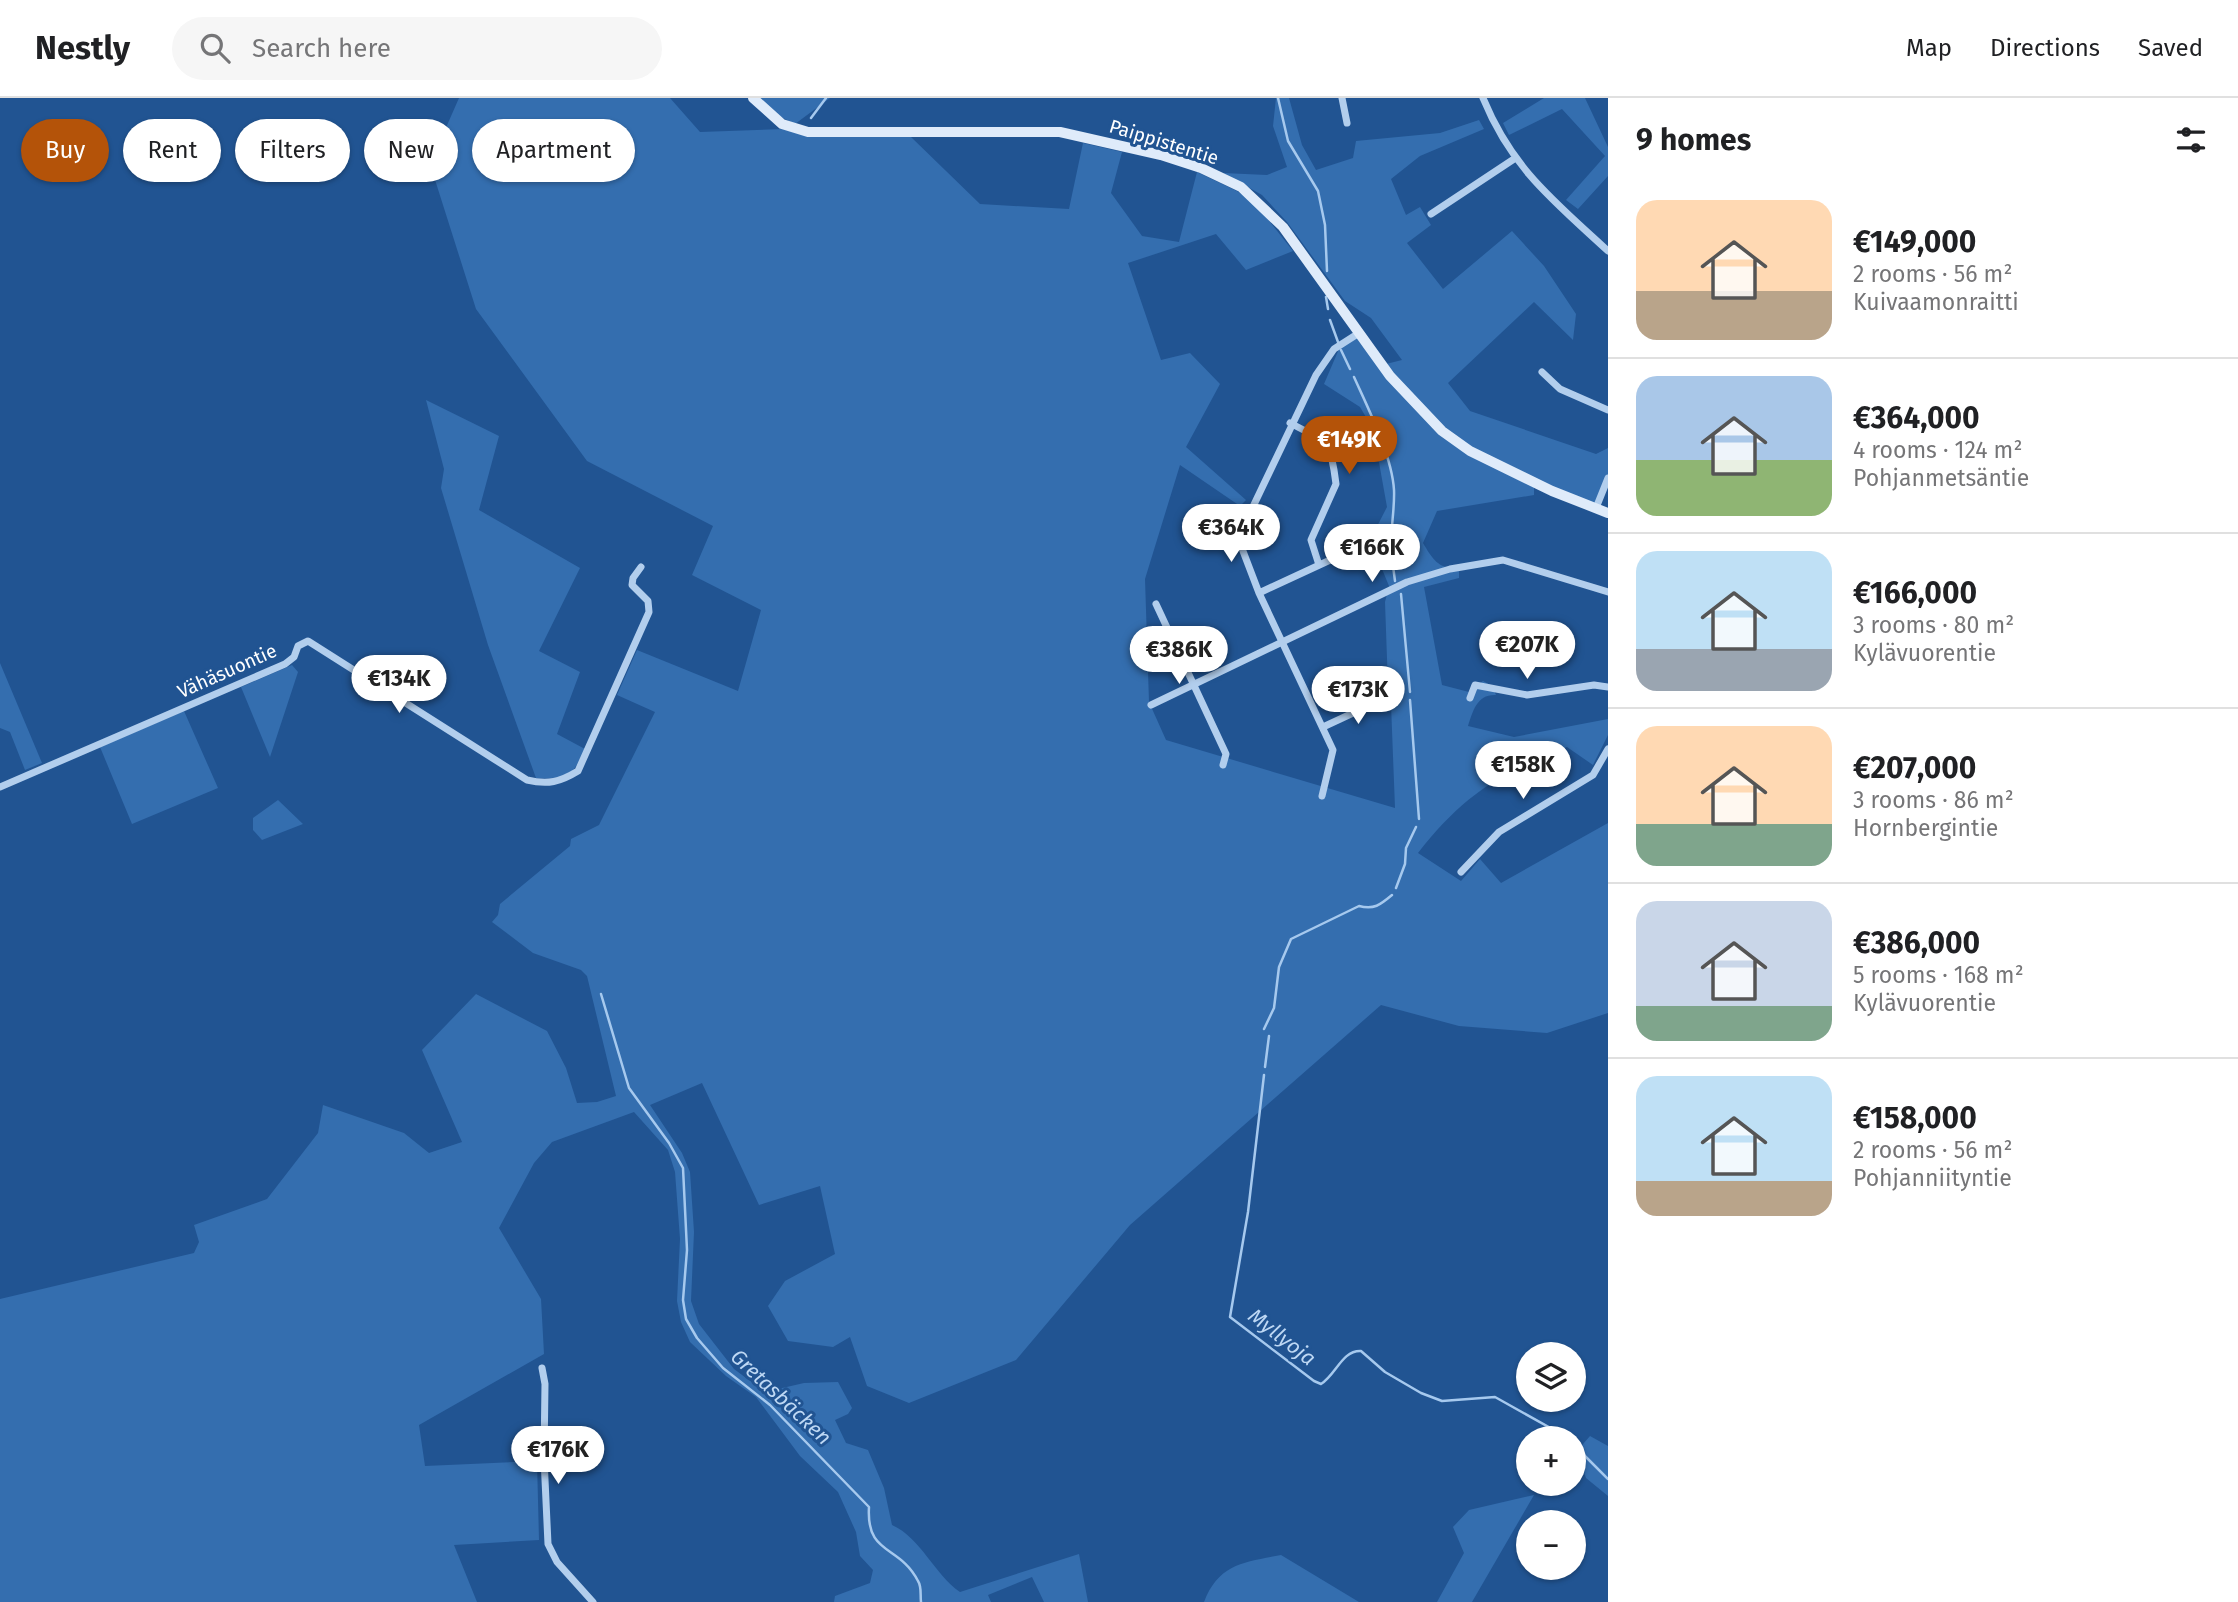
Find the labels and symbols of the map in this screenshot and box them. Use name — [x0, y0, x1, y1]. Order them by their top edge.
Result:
street label: Paippistentie — [1107, 114, 1221, 170]
pin: €149K — [1300, 416, 1398, 476]
pin: €364K — [1182, 504, 1280, 564]
pin: €166K — [1323, 524, 1421, 584]
pin: €207K — [1478, 622, 1576, 681]
pin: €386K — [1130, 626, 1228, 686]
street label: Vähäsuontie — [174, 639, 280, 703]
pin: €134K — [350, 656, 448, 715]
pin: €173K — [1309, 666, 1407, 726]
pin: €158K — [1474, 742, 1572, 801]
water label: Myllyoja — [1243, 1303, 1321, 1371]
water label: Gretasbäcken — [725, 1344, 837, 1450]
pin: €176K — [509, 1426, 607, 1486]

